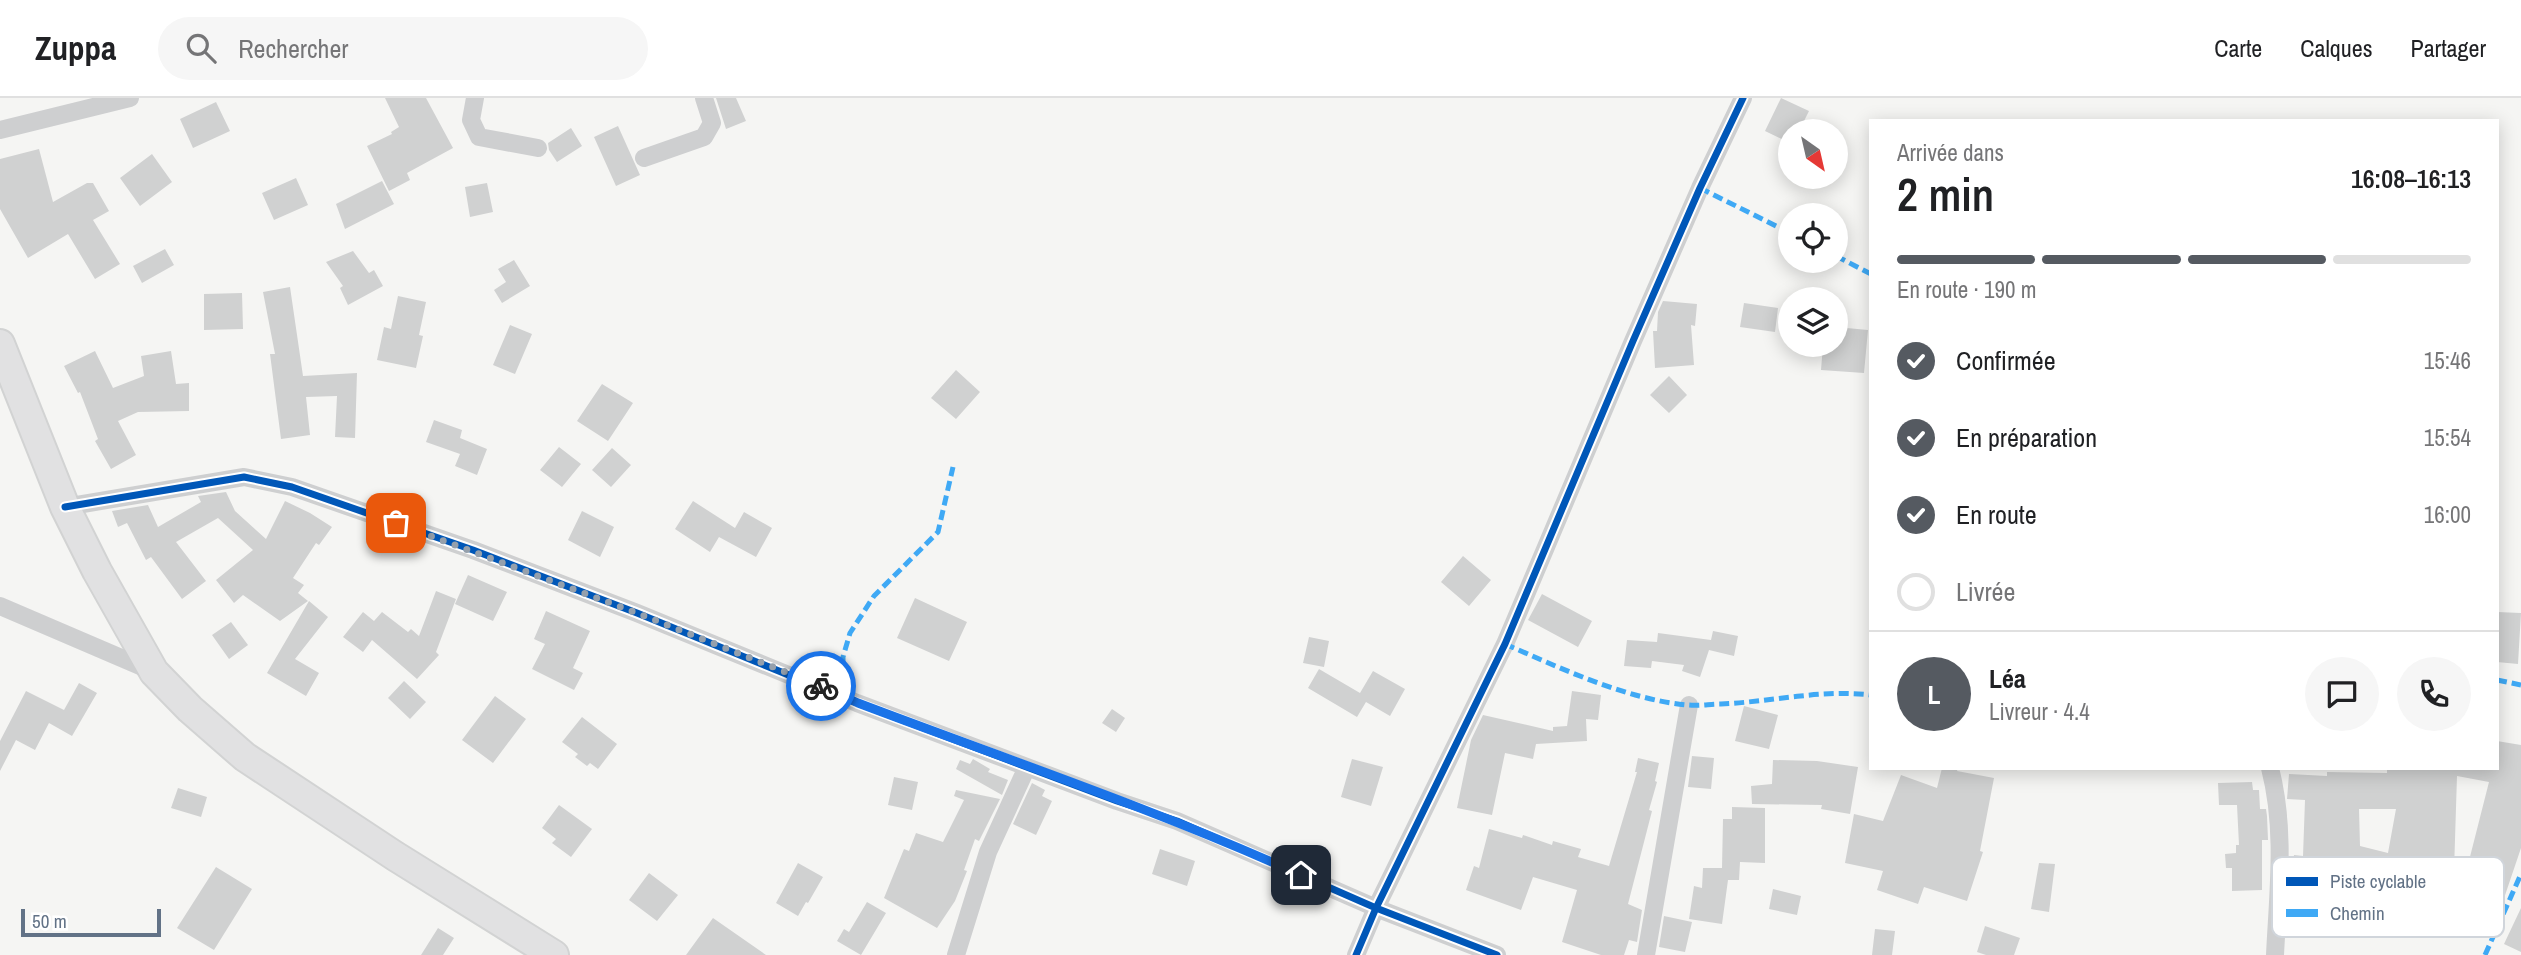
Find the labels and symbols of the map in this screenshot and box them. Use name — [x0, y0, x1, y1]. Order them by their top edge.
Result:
north arrow — [1778, 119, 1848, 189]
pin — [366, 493, 426, 553]
courier — [786, 651, 856, 721]
pin — [1271, 845, 1331, 905]
legend — [2272, 857, 2504, 937]
text: Piste cyclable — [2330, 868, 2426, 894]
text: Chemin — [2330, 900, 2385, 926]
scale bar — [21, 906, 161, 938]

